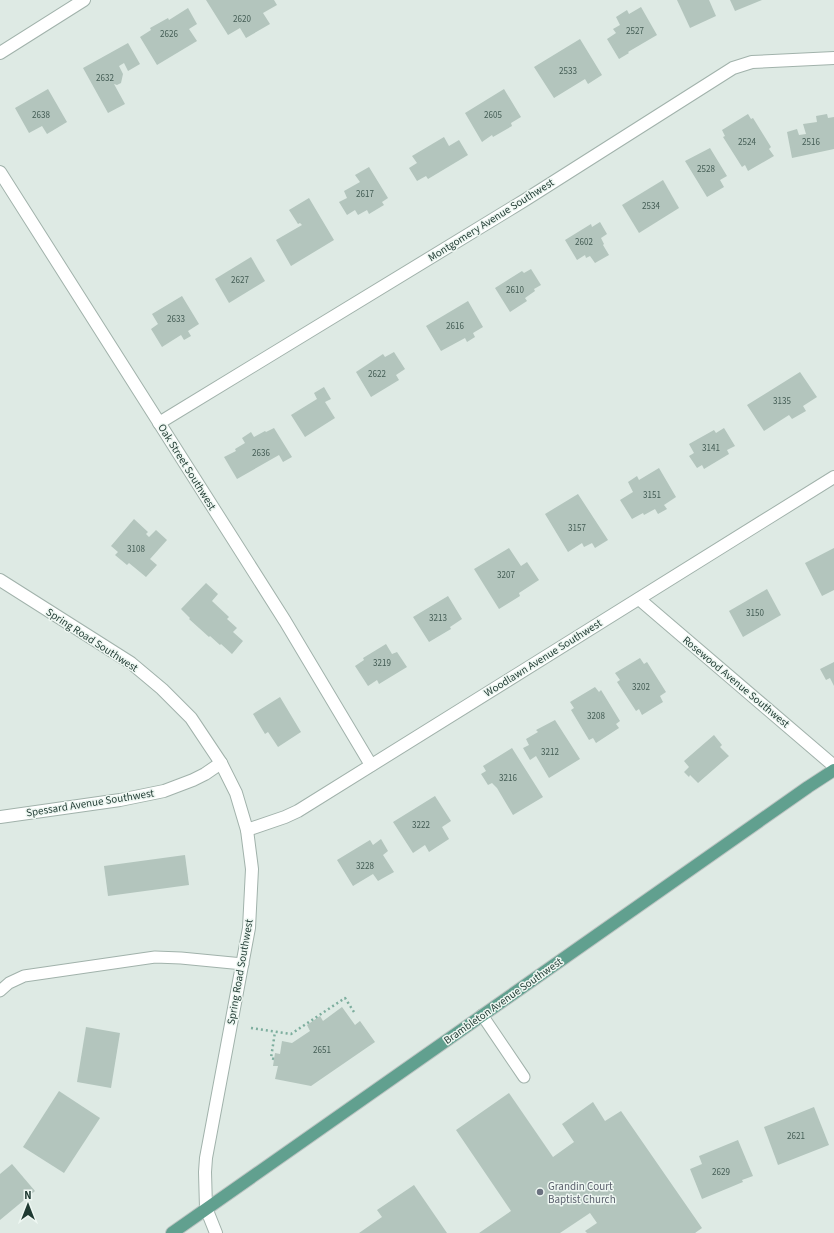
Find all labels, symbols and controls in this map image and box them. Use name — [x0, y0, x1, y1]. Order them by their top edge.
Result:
house number: 2620 — [233, 13, 251, 26]
house number: 2527 — [626, 25, 644, 38]
house number: 2626 — [160, 28, 178, 41]
house number: 2533 — [559, 65, 577, 78]
house number: 2632 — [96, 72, 114, 85]
house number: 2638 — [32, 109, 50, 122]
house number: 2605 — [484, 109, 502, 122]
house number: 2524 — [738, 136, 756, 149]
house number: 2516 — [802, 136, 820, 149]
house number: 2528 — [697, 163, 715, 176]
street label: Montgomery Avenue Southwest — [425, 175, 557, 265]
house number: 2617 — [356, 188, 374, 201]
house number: 2534 — [642, 200, 660, 213]
house number: 2602 — [575, 236, 593, 249]
house number: 2627 — [231, 274, 249, 287]
house number: 2610 — [506, 284, 524, 297]
house number: 2633 — [167, 313, 185, 326]
house number: 2616 — [446, 320, 464, 333]
house number: 2622 — [368, 368, 386, 381]
house number: 3135 — [773, 395, 791, 408]
street label: Oak Street Southwest — [154, 421, 220, 513]
house number: 3141 — [702, 442, 720, 455]
house number: 2636 — [252, 447, 270, 460]
house number: 3151 — [643, 489, 661, 502]
house number: 3157 — [568, 522, 586, 535]
house number: 3108 — [127, 543, 145, 556]
house number: 3207 — [497, 569, 515, 582]
street label: Spring Road Southwest — [43, 605, 141, 676]
house number: 3150 — [746, 607, 764, 620]
house number: 3213 — [429, 612, 447, 625]
street label: Woodlawn Avenue Southwest — [481, 615, 605, 700]
street label: Rosewood Avenue Southwest — [679, 633, 793, 731]
house number: 3219 — [373, 657, 391, 670]
house number: 3202 — [632, 681, 650, 694]
house number: 3208 — [587, 710, 605, 723]
house number: 3212 — [541, 746, 559, 759]
house number: 3216 — [499, 772, 517, 785]
street label: Spessard Avenue Southwest — [25, 785, 155, 821]
house number: 3222 — [412, 819, 430, 832]
house number: 3228 — [356, 860, 374, 873]
street label: Spring Road Southwest — [223, 918, 257, 1026]
street label: Brambleton Avenue Southwest — [441, 954, 566, 1048]
house number: 2651 — [313, 1044, 331, 1057]
house number: 2621 — [787, 1130, 805, 1143]
house number: 2629 — [712, 1166, 730, 1179]
place label: Grandin Court Baptist Church — [548, 1179, 616, 1207]
north arrow — [8, 1185, 48, 1225]
marker: Grandin Court Baptist Church — [535, 1187, 545, 1197]
text: N — [24, 1188, 32, 1203]

